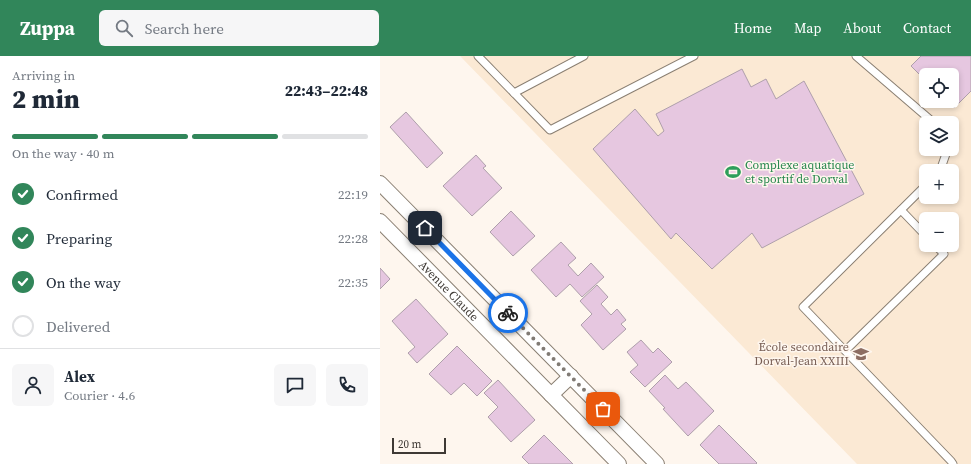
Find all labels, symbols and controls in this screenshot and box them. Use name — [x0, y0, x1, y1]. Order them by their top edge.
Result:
search box — [99, 10, 379, 46]
text: Zuppa — [20, 15, 75, 41]
icon: search — [113, 17, 135, 39]
text: Search here — [145, 18, 224, 39]
text: Home — [734, 18, 772, 38]
text: Map — [794, 18, 821, 38]
text: About — [843, 18, 881, 38]
text: Contact — [903, 18, 951, 38]
text: Arriving in — [12, 67, 75, 84]
map controls — [919, 68, 959, 252]
button: locate — [919, 68, 959, 108]
text: 22:43–22:48 — [285, 80, 368, 101]
text: 2 min — [12, 81, 80, 117]
button: layers — [919, 116, 959, 156]
text: On the way · 40 m — [12, 145, 114, 162]
place label: Complexe aquatique et sportif de Dorval — [745, 157, 854, 187]
sports icon: Complexe aquatique et sportif de Dorval — [724, 163, 742, 181]
button: + — [919, 164, 959, 204]
icon: check — [12, 183, 34, 205]
text: Confirmed — [46, 184, 118, 205]
text: 22:19 — [338, 186, 368, 203]
pin — [408, 211, 442, 245]
button: − — [919, 212, 959, 252]
icon: home — [414, 217, 436, 239]
icon: check — [12, 227, 34, 249]
text: Preparing — [46, 228, 112, 249]
text: 22:28 — [338, 230, 368, 247]
street label: Avenue Claude — [415, 257, 482, 325]
icon: check — [12, 271, 34, 293]
text: On the way — [46, 272, 121, 293]
text: 22:35 — [338, 274, 368, 291]
courier — [488, 293, 528, 333]
icon: bike — [497, 302, 519, 324]
text: Delivered — [46, 316, 110, 337]
place label: École secondaire Dorval-Jean XXIII — [754, 339, 849, 369]
school or university icon: École secondaire Dorval-Jean XXIII — [852, 345, 870, 363]
button: person — [12, 364, 54, 406]
button: chat — [274, 364, 316, 406]
button: phone — [326, 364, 368, 406]
text: Alex — [64, 366, 95, 387]
text: Courier · 4.6 — [64, 387, 135, 404]
pin — [586, 392, 620, 426]
icon: bag — [592, 398, 614, 420]
scale bar — [392, 436, 446, 455]
text: 20 m — [398, 437, 421, 452]

